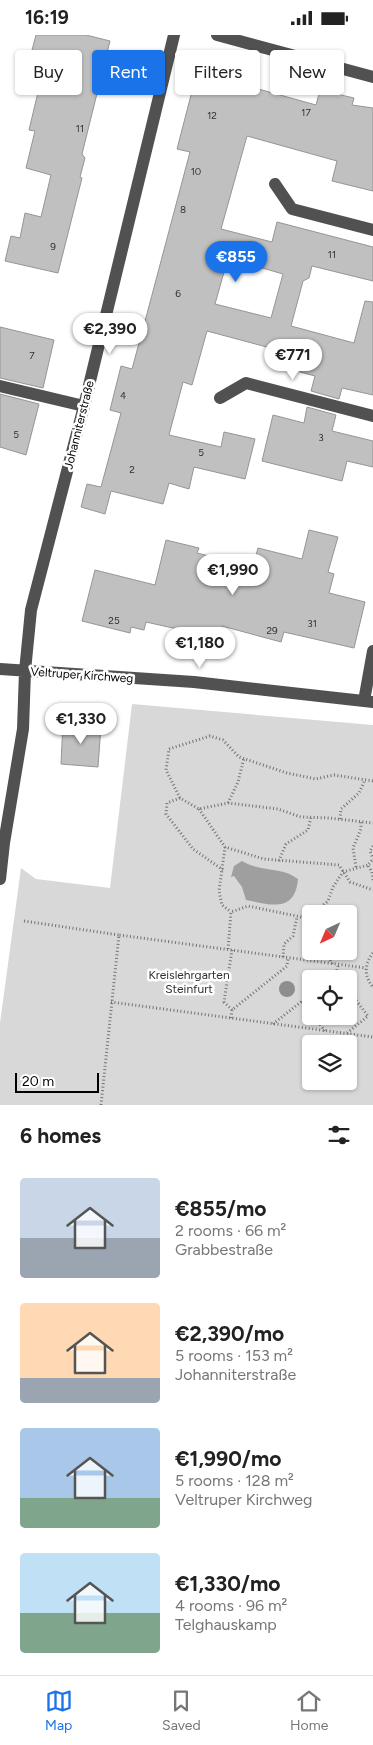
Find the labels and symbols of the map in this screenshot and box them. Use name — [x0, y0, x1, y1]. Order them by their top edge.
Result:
house number: 17 — [301, 106, 311, 119]
house number: 12 — [207, 109, 217, 122]
house number: 11 — [76, 122, 84, 135]
house number: 10 — [191, 165, 201, 178]
house number: 8 — [180, 203, 186, 216]
house number: 9 — [50, 240, 56, 253]
pin: €855 — [206, 241, 266, 283]
house number: 11 — [328, 248, 336, 261]
house number: 6 — [175, 287, 181, 300]
pin: €2,390 — [69, 313, 151, 355]
pin: €771 — [263, 339, 323, 381]
house number: 7 — [29, 349, 35, 362]
street label: Johanniterstraße — [61, 379, 97, 471]
house number: 4 — [120, 389, 126, 402]
house number: 5 — [13, 428, 19, 441]
house number: 3 — [318, 431, 324, 444]
house number: 5 — [198, 446, 204, 459]
house number: 2 — [129, 463, 135, 476]
pin: €1,990 — [192, 553, 274, 596]
house number: 25 — [108, 614, 120, 627]
house number: 31 — [307, 617, 317, 630]
house number: 29 — [266, 624, 278, 637]
pin: €1,180 — [159, 627, 241, 669]
street label: Veltruper Kirchweg — [30, 664, 134, 686]
pin: €1,330 — [40, 703, 122, 745]
north arrow — [302, 905, 358, 960]
park label: Kreislehrgarten Steinfurt — [148, 968, 230, 996]
scale bar — [15, 1070, 99, 1093]

